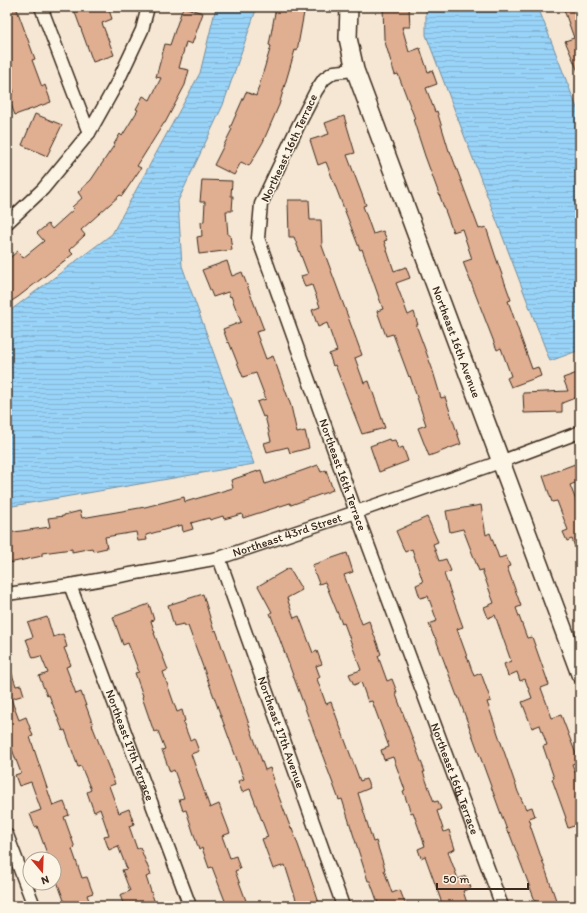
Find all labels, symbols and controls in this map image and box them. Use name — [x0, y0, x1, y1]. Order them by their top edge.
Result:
street label: Northeast 16th Terrace — [258, 91, 320, 204]
street label: Northeast 16th Avenue — [429, 284, 484, 400]
street label: Northeast 16th Terrace — [316, 417, 369, 533]
street label: Northeast 43rd Street — [231, 510, 344, 560]
street label: Northeast 17th Avenue — [255, 674, 308, 790]
street label: Northeast 17th Terrace — [103, 688, 157, 803]
street label: Northeast 16th Terrace — [428, 721, 482, 837]
north arrow — [22, 851, 62, 891]
scale bar — [437, 865, 528, 891]
text: 50 m — [443, 872, 469, 886]
text: N — [39, 873, 51, 887]

